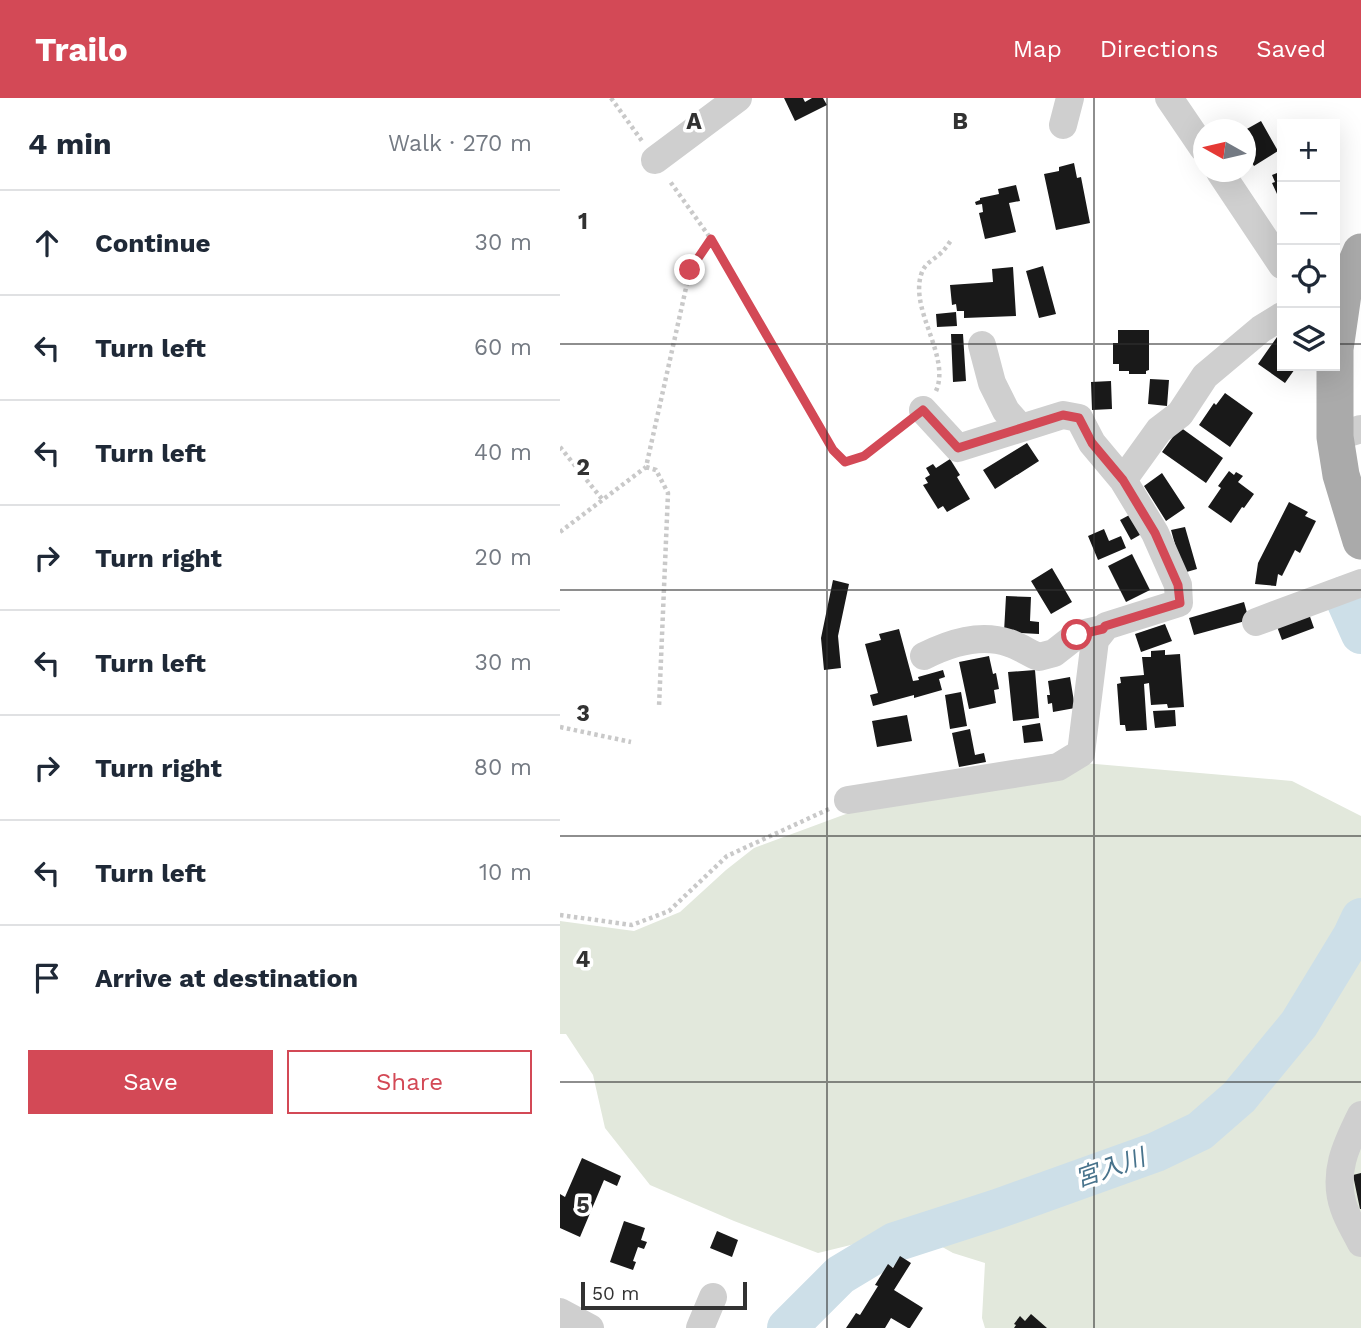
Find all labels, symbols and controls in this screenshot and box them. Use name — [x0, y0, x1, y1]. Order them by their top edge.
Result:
text: Trailo — [35, 30, 128, 69]
text: Map — [1013, 35, 1062, 63]
text: Directions — [1100, 35, 1218, 63]
text: Saved — [1256, 35, 1326, 63]
text: A — [686, 108, 702, 135]
text: B — [952, 108, 968, 135]
north arrow — [1193, 119, 1256, 182]
map controls — [1277, 119, 1340, 371]
button: + — [1277, 119, 1340, 182]
text: 4 min — [28, 126, 112, 161]
text: Walk · 270 m — [388, 130, 532, 157]
button: − — [1277, 182, 1340, 245]
text: 1 — [578, 208, 588, 235]
icon: ahead — [28, 224, 66, 262]
text: Continue — [95, 228, 211, 258]
text: 30 m — [475, 229, 532, 256]
button: locate — [1277, 245, 1340, 308]
route end — [674, 254, 705, 285]
button: layers — [1277, 308, 1340, 371]
icon: left — [28, 329, 66, 367]
text: Turn left — [95, 333, 206, 363]
text: 60 m — [474, 334, 532, 361]
icon: left — [28, 434, 66, 472]
text: Turn left — [95, 438, 206, 468]
text: 40 m — [474, 439, 532, 466]
text: 2 — [576, 454, 590, 481]
icon: right — [28, 539, 66, 577]
text: Turn right — [95, 543, 222, 573]
text: 20 m — [475, 544, 532, 571]
route start — [1061, 619, 1092, 650]
icon: left — [28, 644, 66, 682]
text: Turn left — [95, 648, 206, 678]
text: 30 m — [475, 649, 532, 676]
text: 3 — [576, 700, 590, 727]
icon: right — [28, 749, 66, 787]
text: Turn right — [95, 753, 222, 783]
text: 80 m — [474, 754, 532, 781]
icon: left — [28, 854, 66, 892]
text: Turn left — [95, 858, 206, 888]
text: 10 m — [479, 859, 532, 886]
text: 4 — [576, 946, 591, 973]
icon: arrive — [28, 959, 66, 997]
text: Arrive at destination — [95, 963, 358, 993]
button: Save — [28, 1050, 273, 1114]
button: Share — [287, 1050, 532, 1114]
water label: 宮入川 — [1071, 1142, 1151, 1193]
text: 5 — [576, 1192, 590, 1219]
scale bar — [581, 1279, 747, 1311]
text: 50 m — [592, 1282, 639, 1305]

